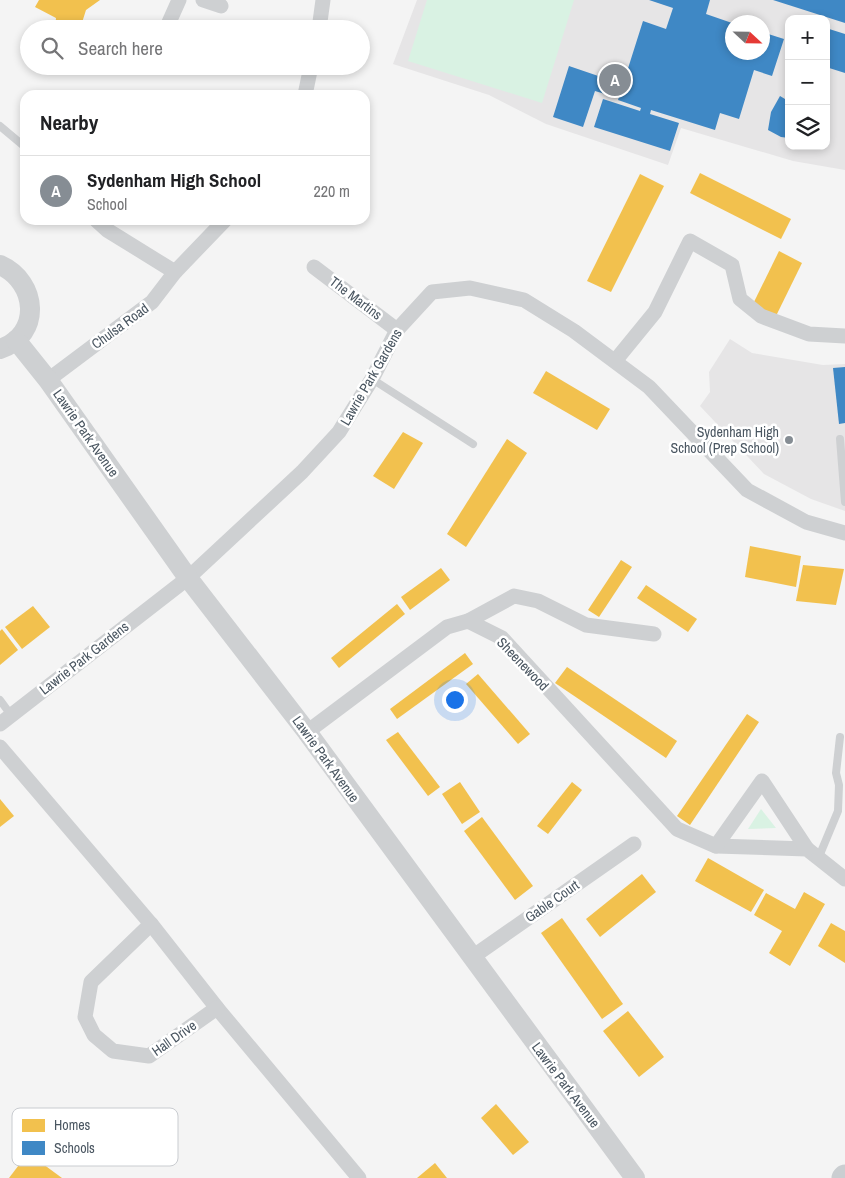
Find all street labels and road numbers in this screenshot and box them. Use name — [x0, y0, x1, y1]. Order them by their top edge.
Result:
street label: The Martins — [326, 272, 386, 324]
street label: Chulsa Road — [88, 299, 152, 353]
street label: Lawrie Park Gardens — [336, 325, 406, 428]
street label: Lawrie Park Avenue — [49, 386, 123, 480]
street label: Lawrie Park Gardens — [36, 617, 132, 698]
street label: Sheenewood — [493, 634, 553, 694]
street label: Lawrie Park Avenue — [289, 712, 363, 806]
street label: Gable Court — [521, 876, 583, 926]
street label: Hall Drive — [148, 1016, 200, 1060]
street label: Lawrie Park Avenue — [528, 1039, 604, 1131]

